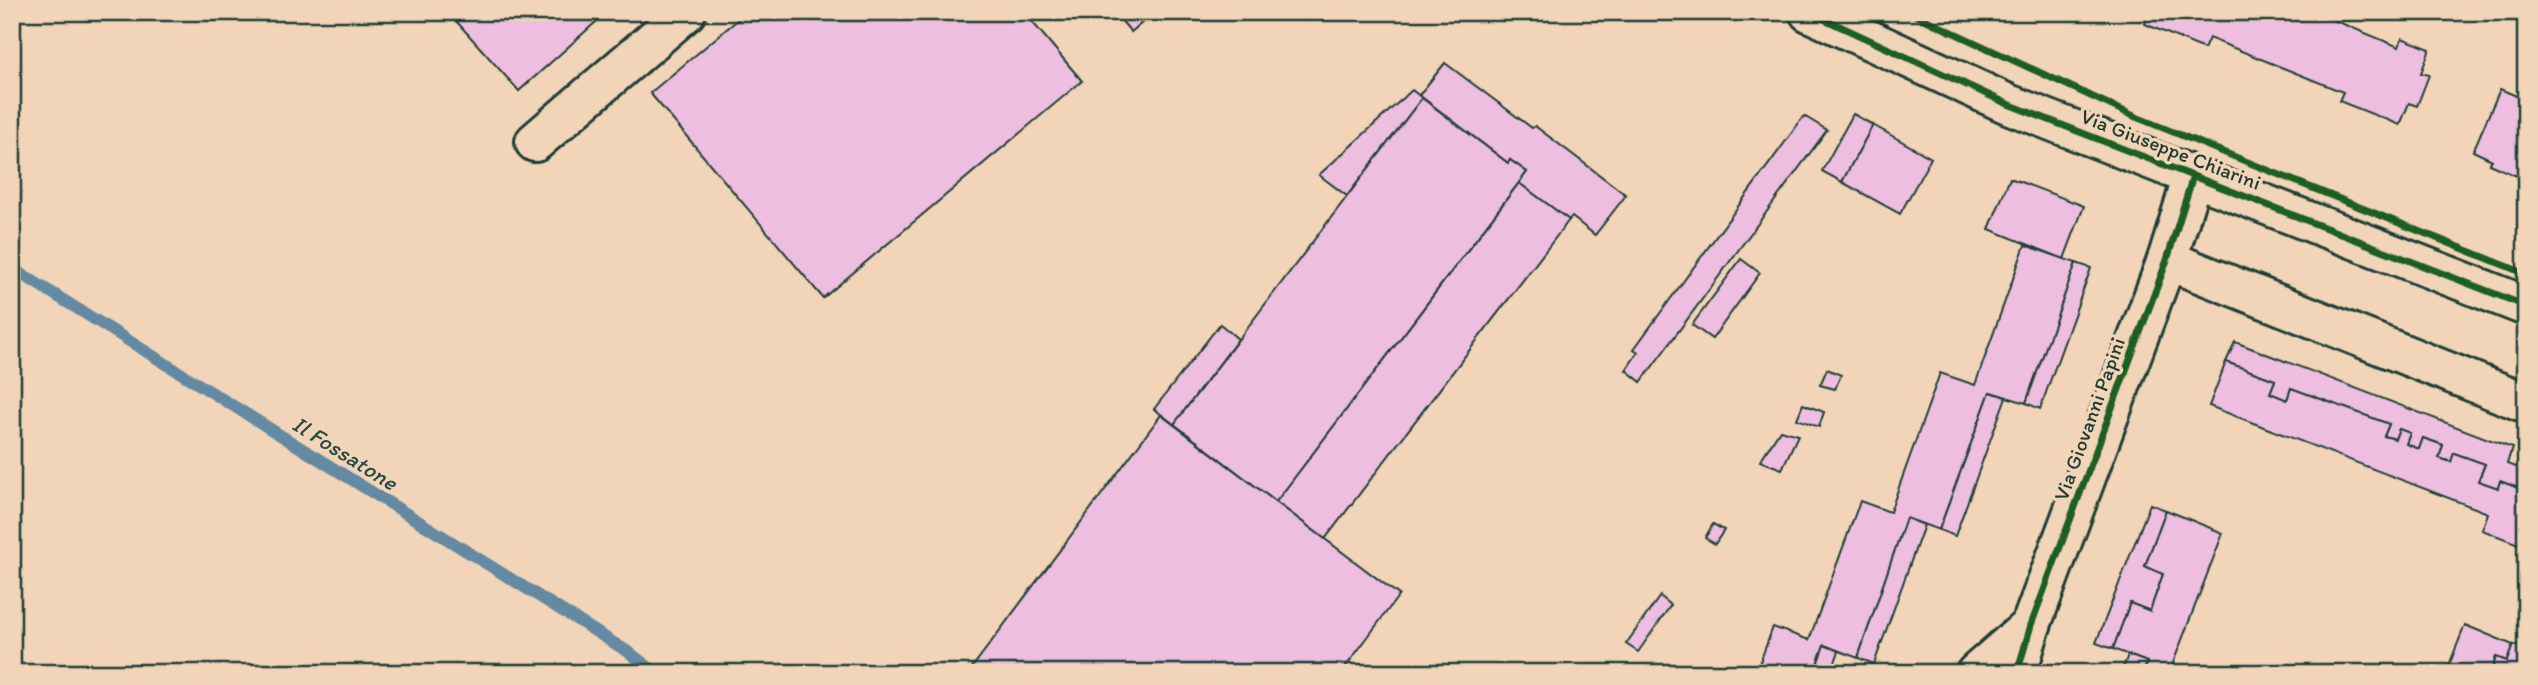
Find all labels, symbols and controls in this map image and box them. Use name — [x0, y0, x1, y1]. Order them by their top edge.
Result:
street label: Via Giuseppe Chiarini — [2077, 103, 2265, 195]
street label: Via Giovanni Papini — [2048, 334, 2130, 504]
water label: Il Fossatone — [287, 410, 404, 497]

